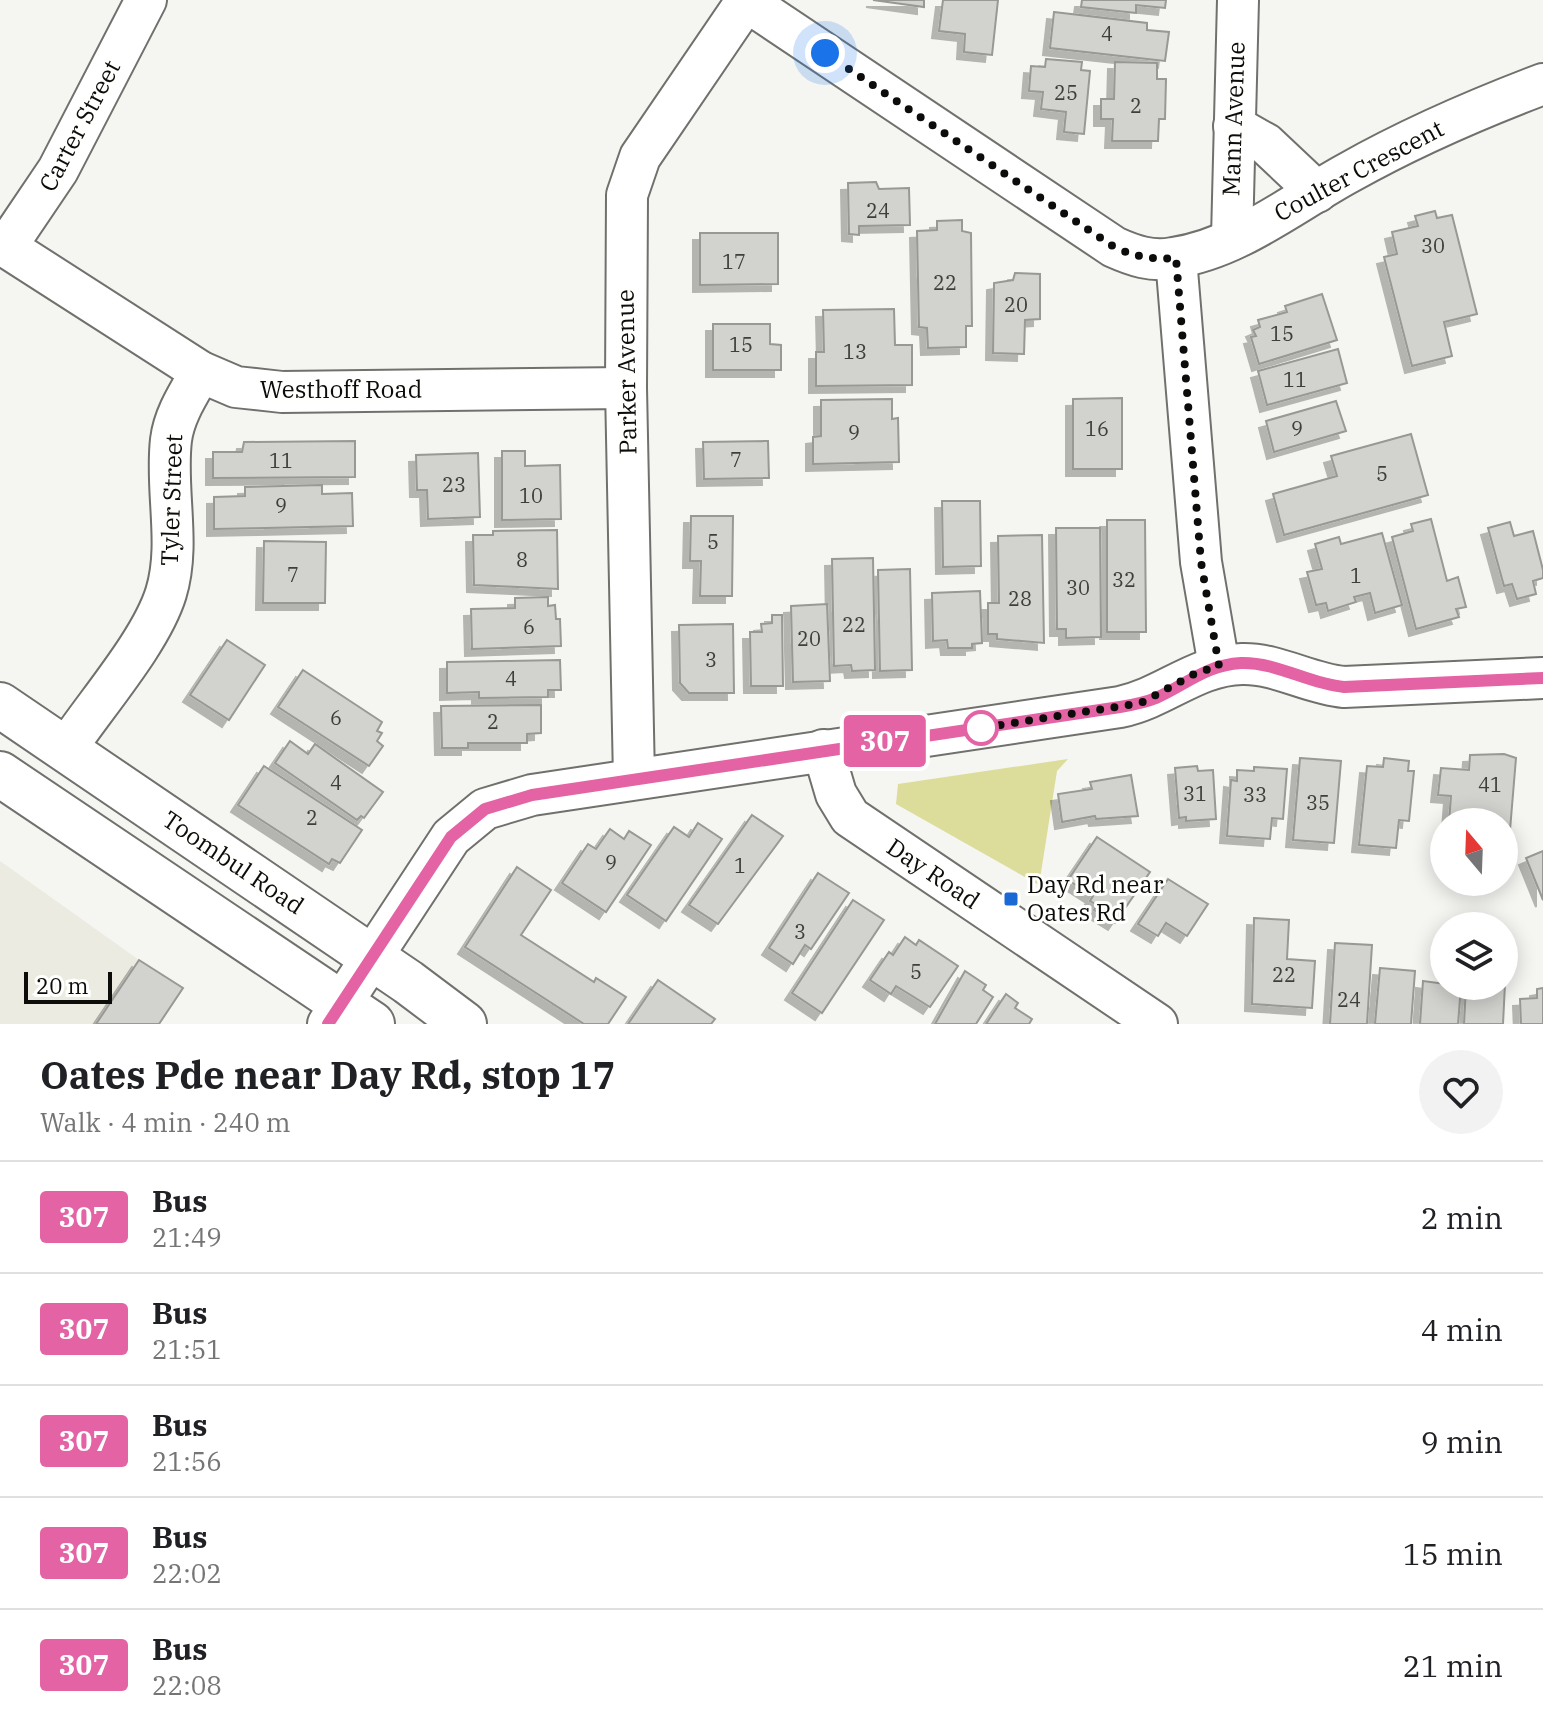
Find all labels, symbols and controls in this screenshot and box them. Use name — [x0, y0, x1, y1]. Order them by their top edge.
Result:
house number: 4 — [1101, 20, 1113, 47]
your location — [805, 33, 845, 73]
street label: Mann Avenue — [1214, 41, 1252, 197]
street label: Carter Street — [31, 54, 127, 197]
house number: 25 — [1054, 79, 1078, 106]
house number: 2 — [1130, 92, 1142, 119]
street label: Coulter Crescent — [1268, 112, 1449, 228]
house number: 24 — [866, 197, 890, 224]
house number: 30 — [1421, 232, 1445, 259]
house number: 17 — [722, 248, 746, 275]
house number: 22 — [933, 269, 957, 296]
street label: Parker Avenue — [609, 289, 643, 455]
house number: 20 — [1004, 291, 1028, 318]
house number: 15 — [1270, 320, 1294, 347]
house number: 15 — [729, 331, 753, 358]
house number: 13 — [843, 338, 867, 365]
house number: 11 — [1283, 366, 1307, 393]
street label: Westhoff Road — [260, 373, 422, 405]
house number: 16 — [1085, 415, 1109, 442]
house number: 9 — [1291, 415, 1303, 442]
house number: 9 — [848, 419, 860, 446]
street label: Tyler Street — [153, 433, 189, 567]
house number: 7 — [730, 446, 742, 473]
house number: 11 — [269, 447, 293, 474]
house number: 5 — [1376, 460, 1388, 487]
house number: 23 — [442, 471, 466, 498]
house number: 10 — [519, 482, 543, 509]
house number: 9 — [275, 492, 287, 519]
house number: 5 — [707, 528, 719, 555]
house number: 8 — [516, 546, 528, 573]
house number: 7 — [287, 561, 299, 588]
house number: 1 — [1350, 562, 1362, 589]
house number: 32 — [1112, 566, 1136, 593]
house number: 30 — [1066, 574, 1090, 601]
house number: 28 — [1008, 585, 1032, 612]
house number: 22 — [842, 611, 866, 638]
house number: 6 — [523, 613, 535, 640]
house number: 20 — [797, 625, 821, 652]
house number: 3 — [705, 646, 717, 673]
house number: 4 — [505, 665, 517, 692]
house number: 6 — [330, 704, 342, 731]
house number: 2 — [487, 708, 499, 735]
unlabelled marker — [964, 711, 998, 745]
line badge: 307 — [839, 715, 931, 767]
text: 307 — [860, 722, 910, 759]
house number: 4 — [330, 769, 342, 796]
house number: 41 — [1478, 771, 1502, 798]
house number: 31 — [1183, 780, 1207, 807]
house number: 33 — [1243, 781, 1267, 808]
house number: 35 — [1306, 789, 1330, 816]
street label: Toombul Road — [157, 803, 310, 921]
house number: 2 — [306, 804, 318, 831]
north arrow — [1430, 808, 1518, 896]
map controls — [1430, 808, 1518, 1000]
street label: Day Road — [881, 830, 986, 916]
house number: 9 — [605, 849, 617, 876]
house number: 1 — [734, 852, 746, 879]
place label: Day Rd near Oates Rd — [1027, 868, 1164, 928]
marker: Day Rd near Oates Rd — [1002, 890, 1020, 908]
button: layers — [1430, 912, 1518, 1000]
house number: 3 — [794, 918, 806, 945]
house number: 5 — [910, 958, 922, 985]
house number: 22 — [1272, 961, 1296, 988]
scale bar — [24, 968, 112, 1004]
text: 20 m — [36, 971, 88, 1000]
house number: 24 — [1337, 986, 1361, 1013]
text: Oates Pde near Day Rd, stop 17 — [40, 1050, 615, 1099]
button: heart — [1419, 1050, 1503, 1134]
text: Walk · 4 min · 240 m — [40, 1105, 291, 1139]
text: Bus — [152, 1181, 207, 1220]
text: 307 — [59, 1198, 109, 1235]
text: 2 min — [1421, 1198, 1503, 1237]
text: 21:49 — [152, 1220, 222, 1254]
text: Bus — [152, 1293, 207, 1332]
text: 307 — [59, 1310, 109, 1347]
text: 4 min — [1421, 1310, 1503, 1349]
text: 21:51 — [152, 1332, 222, 1366]
text: Bus — [152, 1405, 207, 1444]
text: 307 — [59, 1422, 109, 1459]
text: 9 min — [1421, 1422, 1503, 1461]
text: 21:56 — [152, 1444, 222, 1478]
text: Bus — [152, 1517, 207, 1556]
text: 307 — [59, 1534, 109, 1571]
text: 15 min — [1403, 1534, 1503, 1573]
text: 22:02 — [152, 1556, 222, 1590]
text: Bus — [152, 1629, 207, 1668]
text: 307 — [59, 1646, 109, 1683]
text: 21 min — [1403, 1646, 1503, 1685]
text: 22:08 — [152, 1668, 222, 1702]

